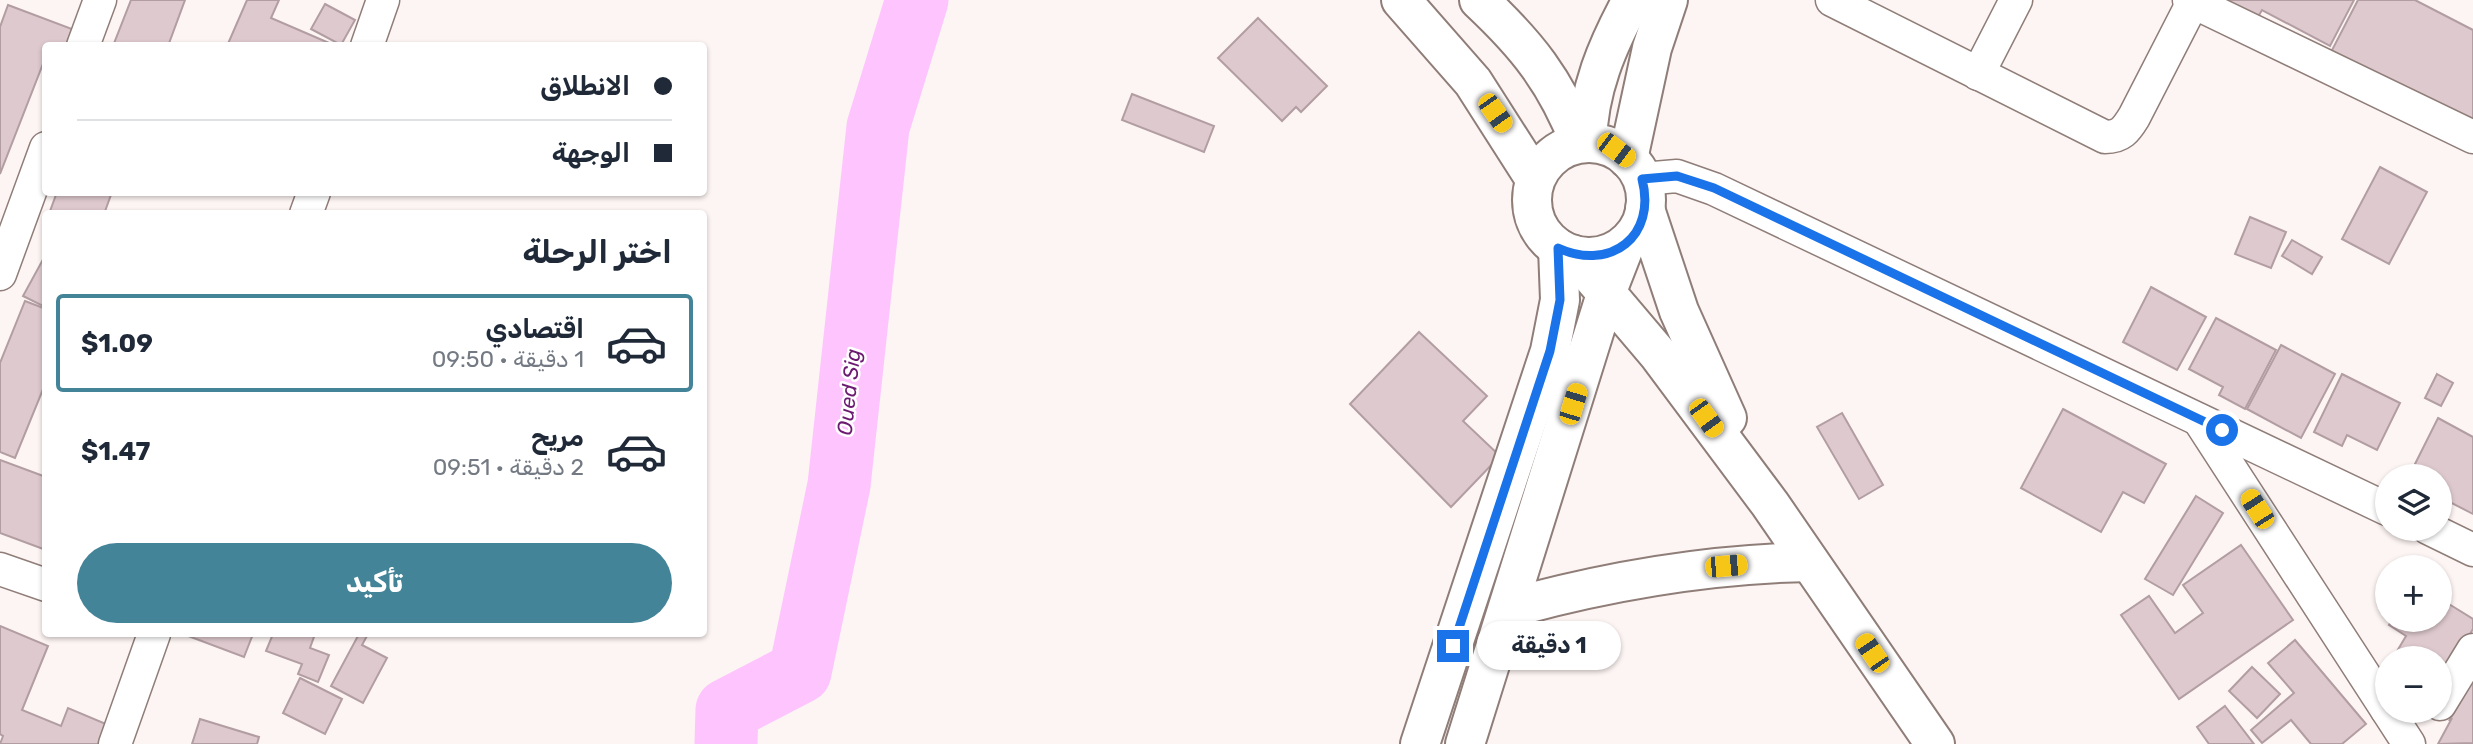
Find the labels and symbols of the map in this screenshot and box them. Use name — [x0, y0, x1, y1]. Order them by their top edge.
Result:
car — [1475, 90, 1516, 136]
car — [1593, 129, 1640, 171]
water label: Oued Sig — [832, 347, 865, 436]
car — [1557, 381, 1590, 427]
car — [1686, 395, 1727, 441]
route start — [2206, 414, 2238, 446]
car — [2237, 486, 2278, 532]
car — [1705, 554, 1748, 578]
callout: 1 دقيقة — [1478, 622, 1621, 670]
route end — [1437, 630, 1469, 662]
car — [1852, 630, 1893, 676]

